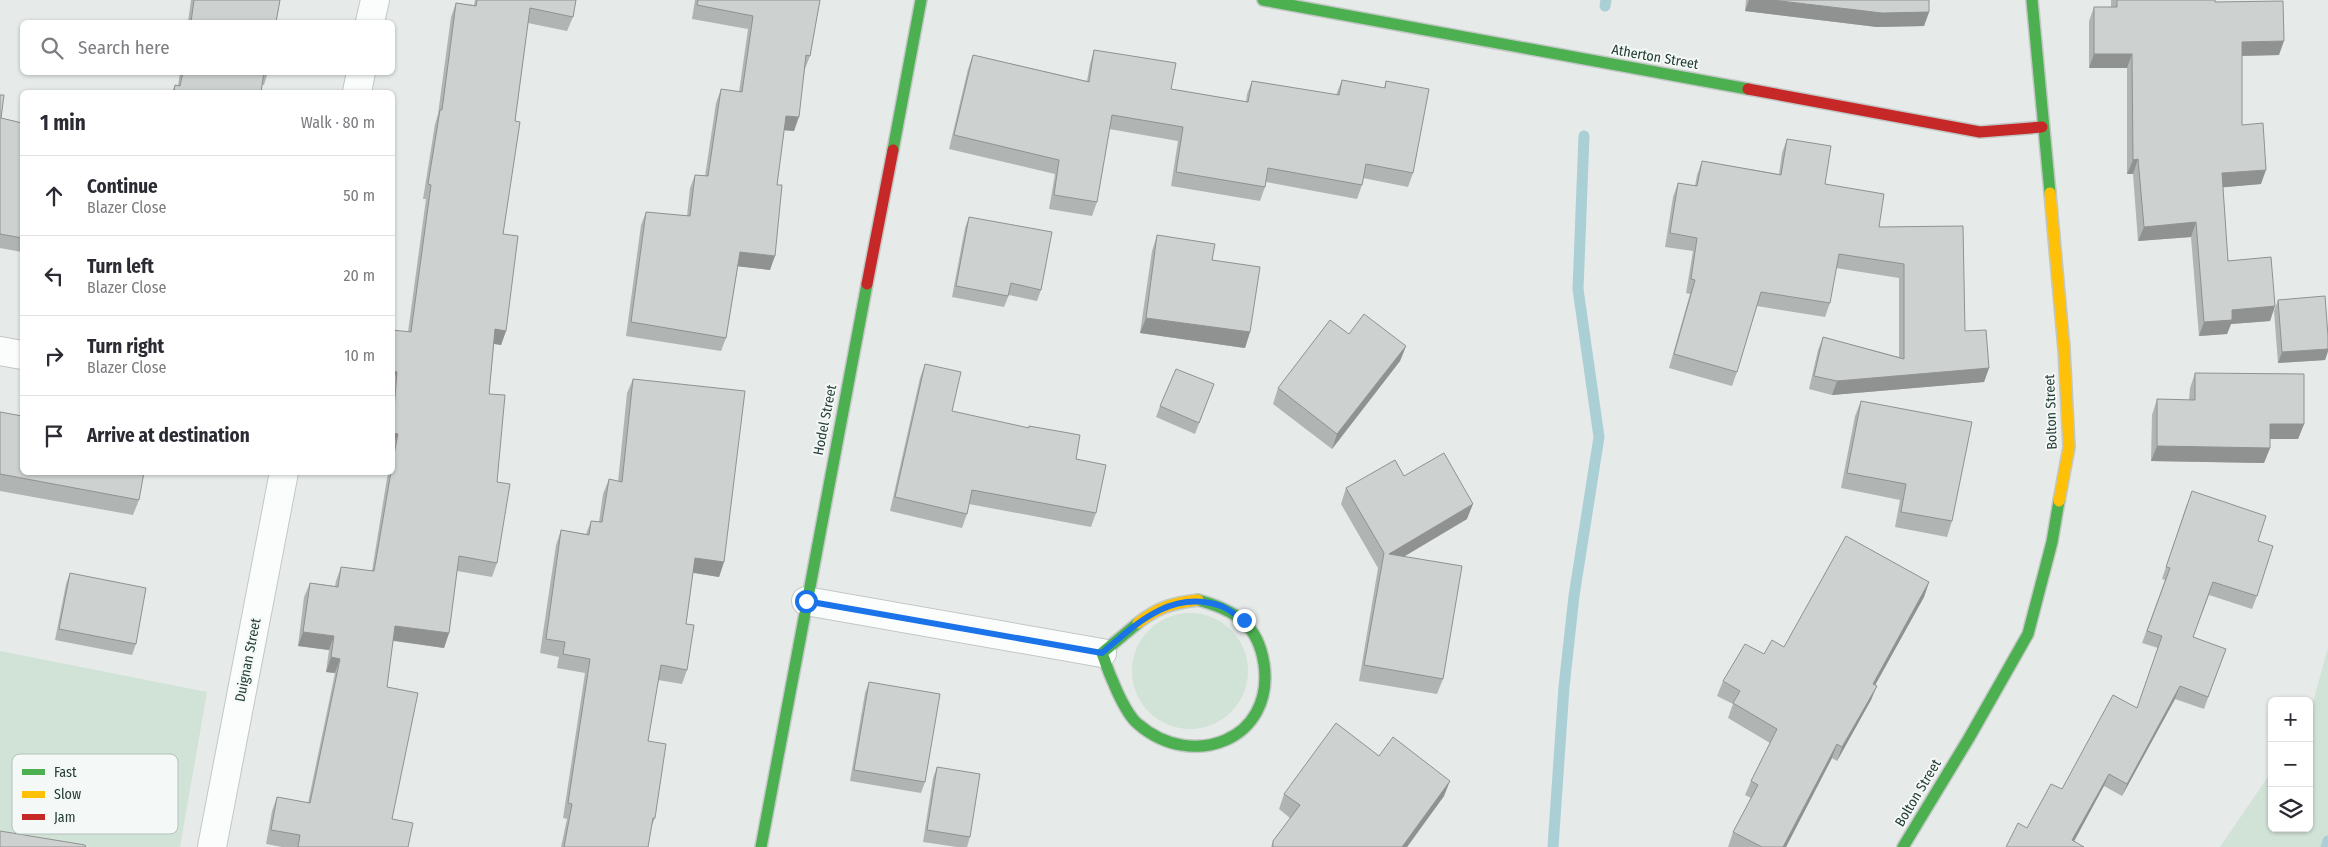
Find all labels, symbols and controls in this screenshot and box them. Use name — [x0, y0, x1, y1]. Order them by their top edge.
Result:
search box — [20, 20, 395, 75]
icon: search — [38, 34, 66, 62]
text: Search here — [78, 36, 170, 59]
street label: Atherton Street — [1610, 41, 1700, 73]
text: 1 min — [40, 110, 86, 136]
text: Walk · 80 m — [301, 113, 375, 132]
text: Continue — [87, 175, 158, 198]
icon: ahead — [40, 182, 68, 210]
text: 50 m — [343, 186, 375, 205]
text: Blazer Close — [87, 198, 166, 217]
text: Turn left — [87, 255, 154, 278]
icon: left — [40, 262, 68, 290]
text: 20 m — [344, 266, 375, 285]
text: Blazer Close — [87, 278, 166, 297]
text: Turn right — [87, 335, 164, 358]
icon: right — [40, 342, 68, 370]
text: 10 m — [344, 346, 375, 365]
text: Blazer Close — [87, 358, 166, 377]
street label: Bolton Street — [2041, 374, 2061, 450]
street label: Hodel Street — [810, 383, 840, 457]
icon: arrive — [40, 422, 68, 450]
text: Arrive at destination — [87, 424, 250, 447]
route start — [795, 590, 818, 613]
route end — [1233, 609, 1256, 632]
street label: Duignan Street — [232, 616, 265, 703]
map controls — [2268, 697, 2313, 832]
button: + — [2268, 697, 2313, 742]
button: − — [2268, 742, 2313, 787]
legend — [12, 754, 178, 834]
street label: Bolton Street — [1891, 756, 1945, 830]
text: Fast — [54, 764, 77, 781]
text: Slow — [54, 786, 81, 803]
button: layers — [2268, 787, 2313, 832]
text: Jam — [54, 809, 75, 826]

